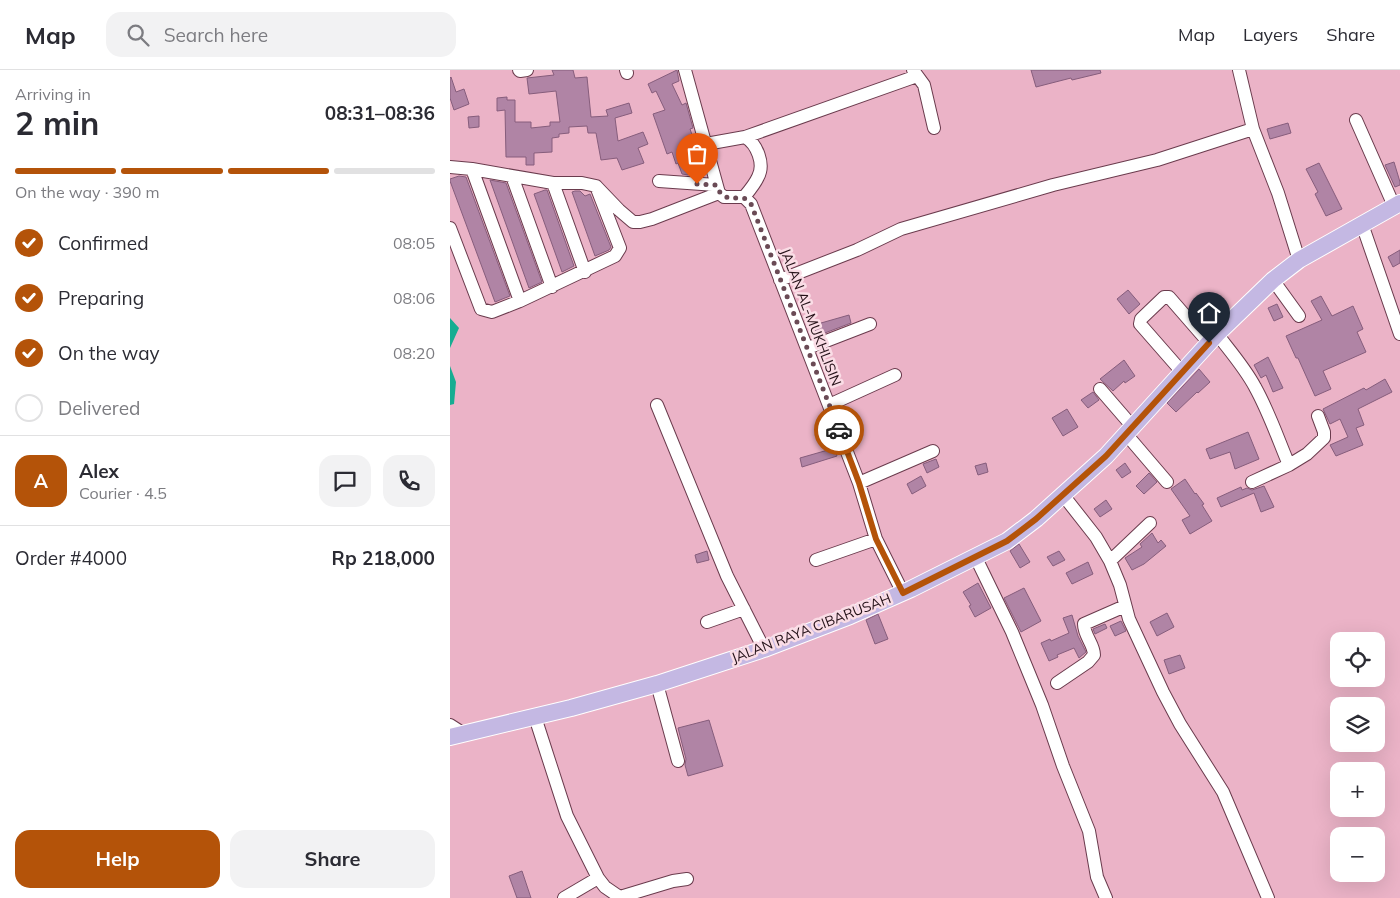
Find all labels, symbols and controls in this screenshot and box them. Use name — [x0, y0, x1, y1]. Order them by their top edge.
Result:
search box — [106, 12, 456, 57]
text: Map — [25, 20, 76, 50]
icon: search — [124, 21, 152, 49]
text: Search here — [164, 23, 268, 47]
text: Map — [1178, 23, 1215, 46]
text: Layers — [1243, 23, 1298, 46]
text: Share — [1326, 23, 1375, 46]
text: Arriving in — [15, 84, 91, 104]
text: 08:31–08:36 — [325, 101, 435, 125]
text: 2 min — [15, 103, 99, 143]
pin — [676, 133, 718, 184]
icon: bag — [683, 140, 711, 168]
text: On the way · 390 m — [15, 182, 160, 202]
icon: check — [15, 229, 43, 257]
text: Confirmed — [58, 231, 149, 255]
text: 08:05 — [393, 233, 435, 253]
street label: JALAN AL-MUKHLISIN — [776, 246, 846, 388]
icon: check — [15, 284, 43, 312]
text: Preparing — [58, 286, 144, 310]
text: 08:06 — [393, 288, 435, 308]
pin — [1188, 292, 1230, 343]
icon: home — [1195, 299, 1223, 327]
icon: check — [15, 339, 43, 367]
text: On the way — [58, 341, 160, 365]
text: 08:20 — [393, 343, 435, 363]
text: Delivered — [58, 396, 140, 420]
courier — [814, 405, 864, 455]
icon: car — [825, 416, 853, 444]
button: chat — [319, 455, 371, 507]
button: phone — [383, 455, 435, 507]
text: Alex — [79, 459, 119, 483]
text: A — [34, 469, 48, 493]
text: Courier · 4.5 — [79, 483, 167, 503]
text: Order #4000 — [15, 546, 127, 570]
text: Rp 218,000 — [332, 546, 435, 570]
street label: JALAN RAYA CIBARUSAH — [729, 589, 893, 667]
map controls — [1330, 632, 1385, 882]
button: locate — [1330, 632, 1385, 687]
button: layers — [1330, 697, 1385, 752]
button: + — [1330, 762, 1385, 817]
button: − — [1330, 827, 1385, 882]
button: Help — [15, 830, 220, 888]
button: Share — [230, 830, 435, 888]

